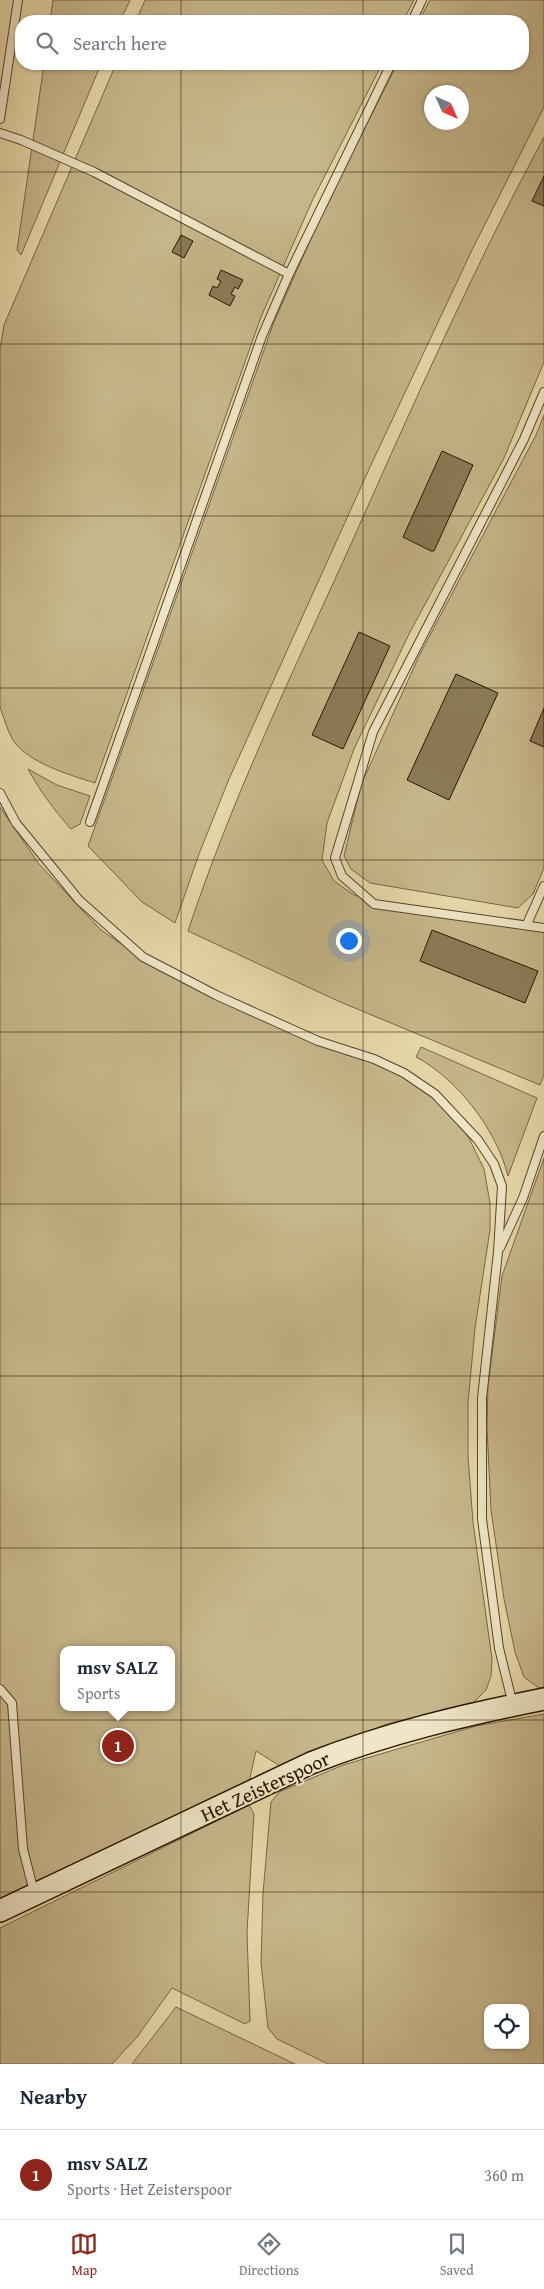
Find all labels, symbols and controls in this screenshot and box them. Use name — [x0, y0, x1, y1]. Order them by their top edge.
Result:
search box — [15, 15, 529, 70]
icon: search — [33, 29, 61, 57]
text: Search here — [73, 29, 167, 57]
north arrow — [424, 85, 469, 130]
your location — [336, 928, 362, 954]
popup — [60, 1646, 175, 1711]
text: msv SALZ — [77, 1653, 158, 1681]
text: Sports — [77, 1681, 120, 1705]
pin: 1 — [102, 1727, 134, 1765]
street label: Het Zeisterspoor — [196, 1743, 334, 1829]
map controls — [484, 2004, 529, 2049]
button: locate — [484, 2004, 529, 2049]
text: Nearby — [20, 2081, 87, 2112]
text: msv SALZ — [67, 2149, 148, 2177]
text: 1 — [32, 2163, 40, 2187]
text: 360 m — [484, 2163, 524, 2187]
text: Sports · Het Zeisterspoor — [67, 2177, 232, 2201]
tab: Map — [70, 2230, 98, 2280]
tab: Directions — [239, 2230, 299, 2280]
tab: Saved — [440, 2230, 474, 2280]

